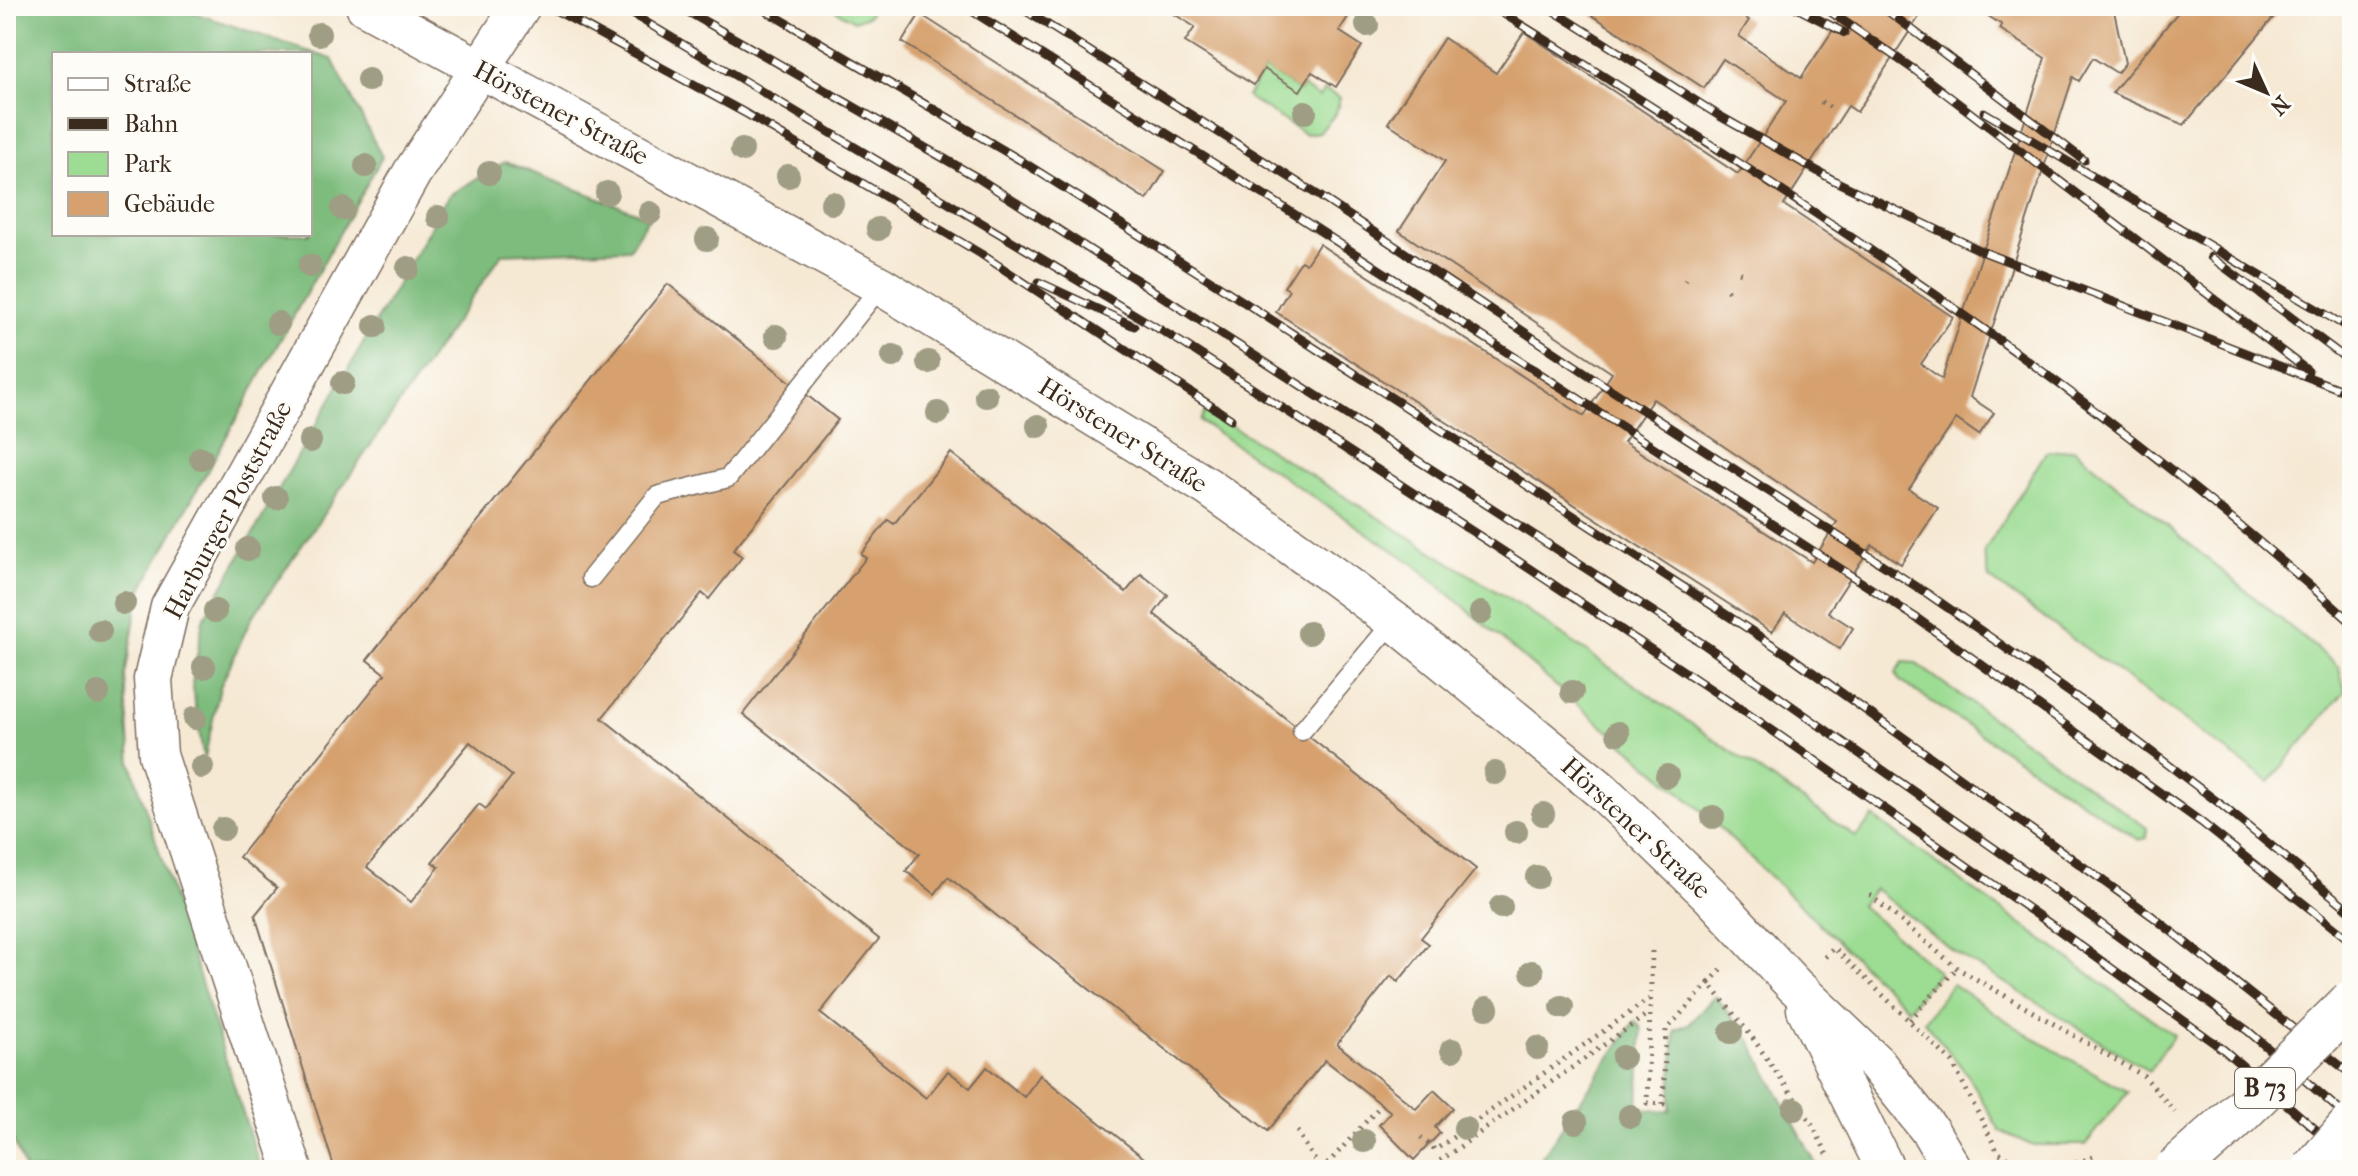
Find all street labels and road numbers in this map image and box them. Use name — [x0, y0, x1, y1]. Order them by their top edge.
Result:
street label: Hörstener Straße — [468, 54, 654, 172]
street label: Hörstener Straße — [1033, 371, 1213, 499]
street label: Harburger Poststraße — [157, 396, 299, 624]
street label: Hörstener Straße — [1555, 751, 1717, 905]
road number: B 73 — [2235, 1068, 2295, 1108]

